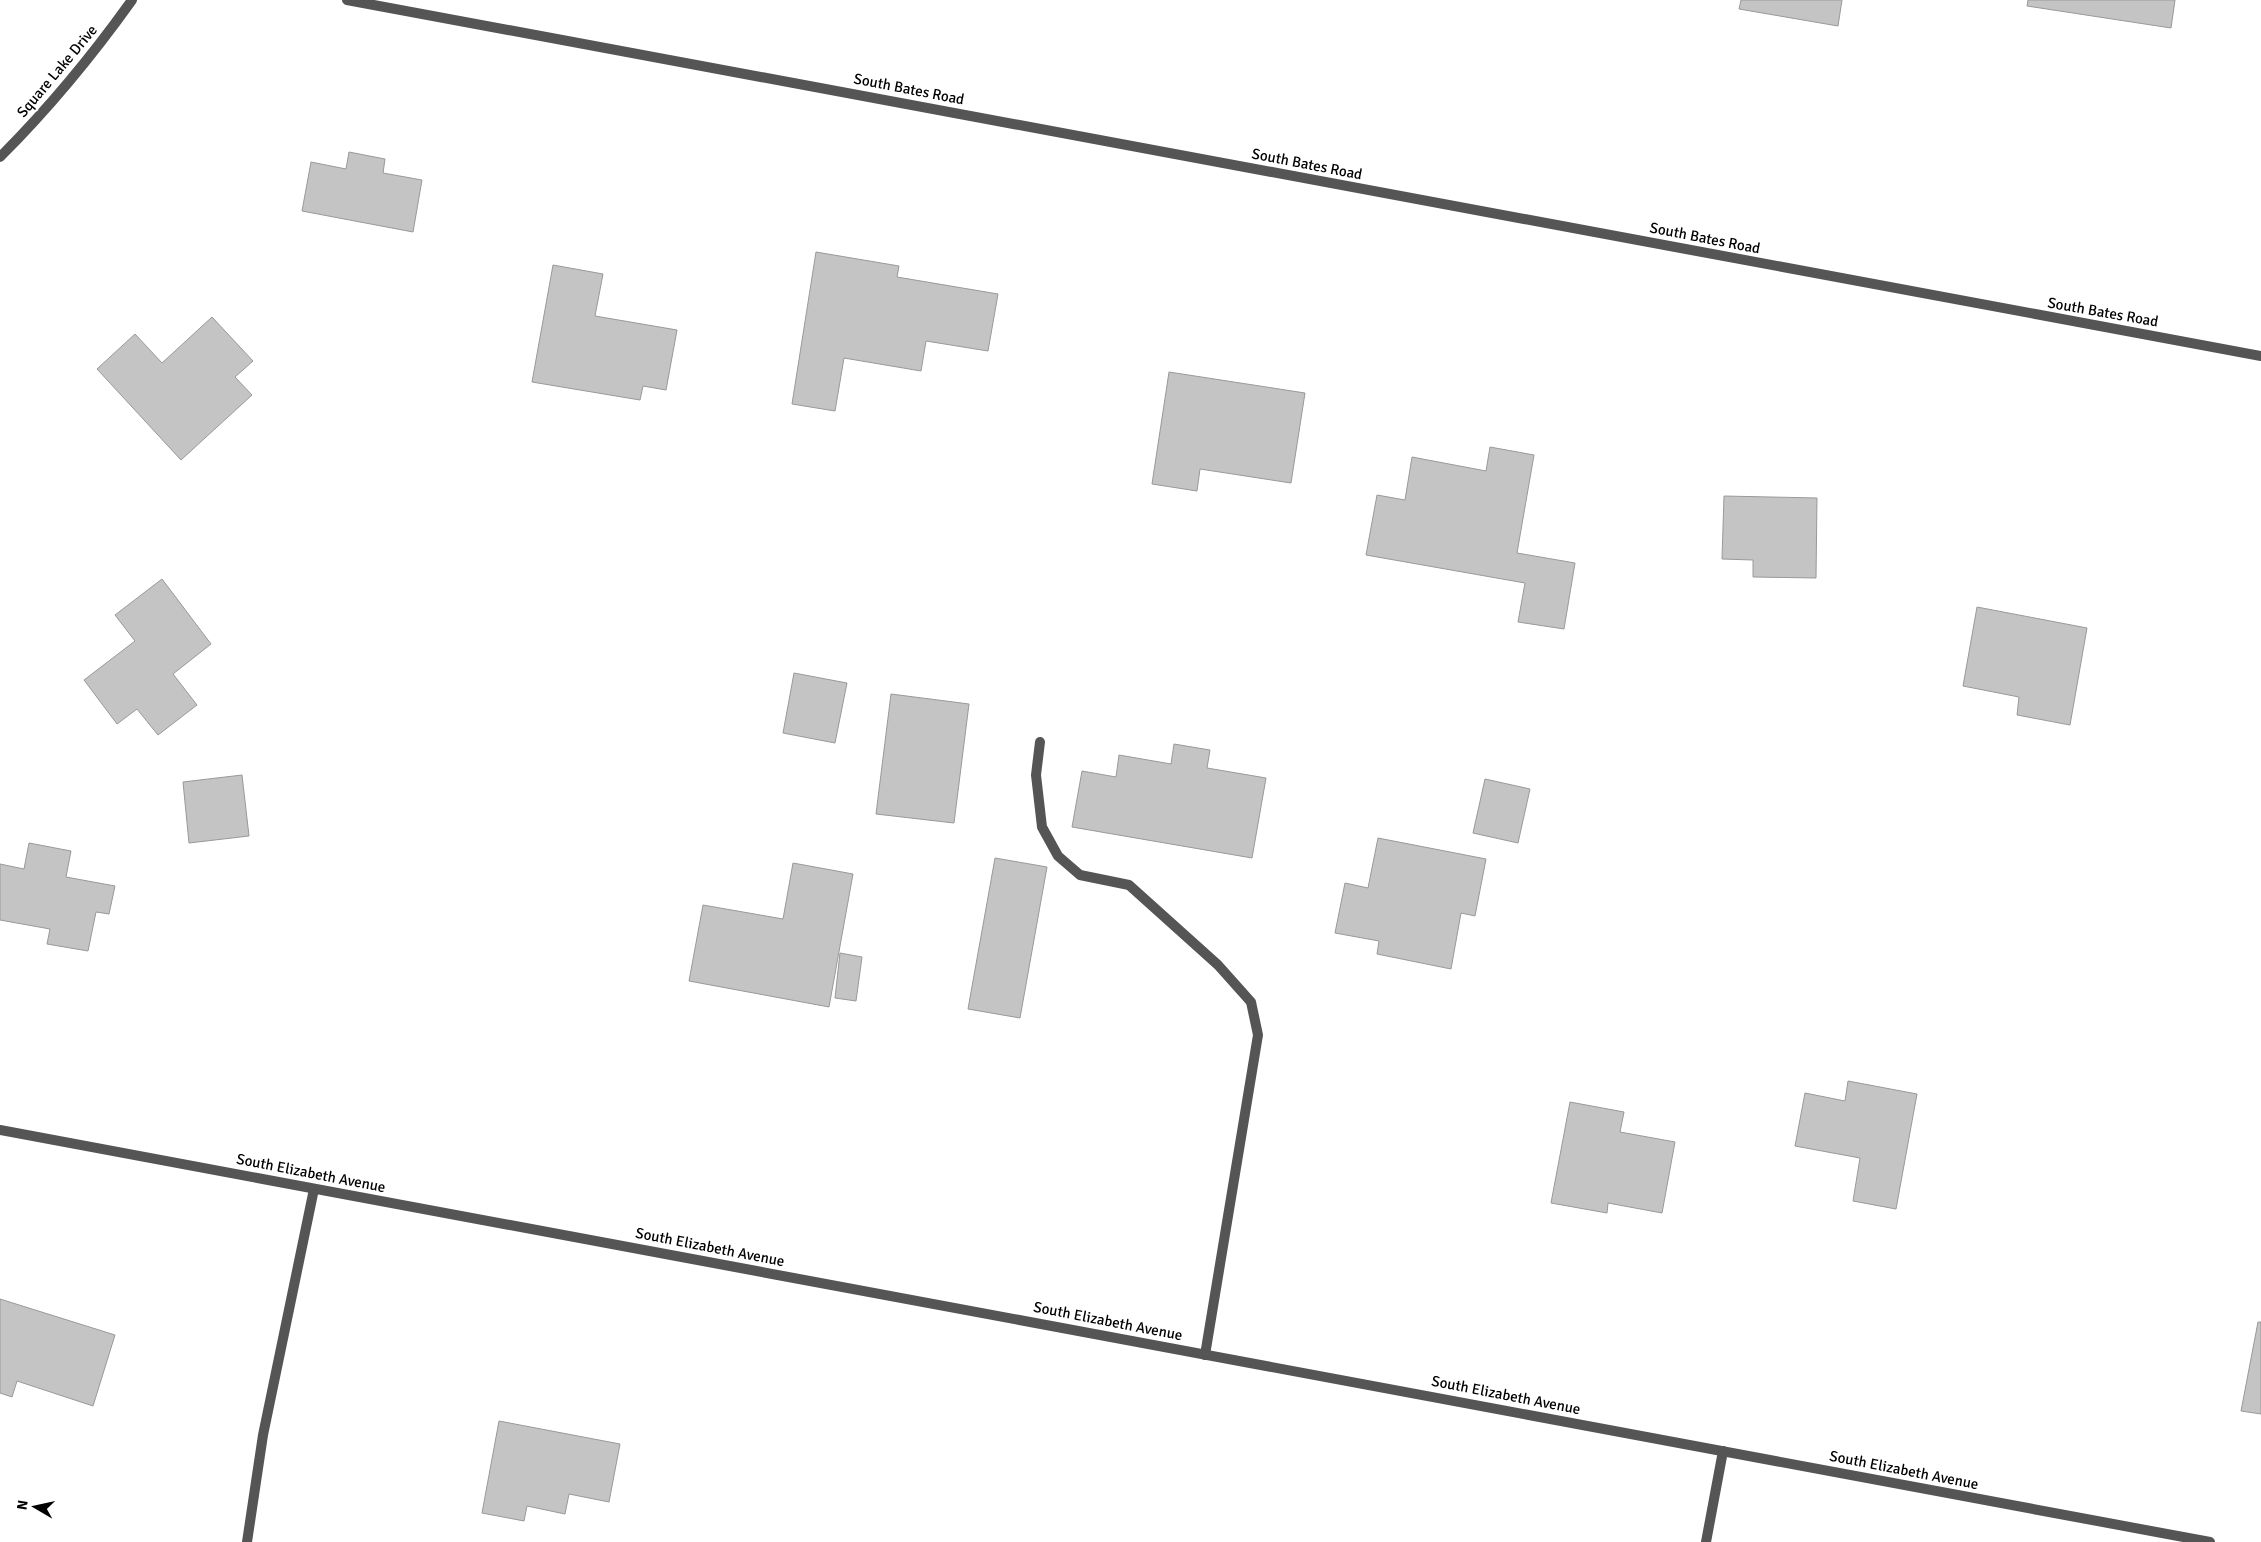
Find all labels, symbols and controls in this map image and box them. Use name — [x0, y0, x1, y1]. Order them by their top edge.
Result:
street label: Square Lake Drive — [13, 21, 101, 121]
street label: South Bates Road — [852, 69, 966, 109]
street label: South Bates Road — [1250, 144, 1364, 184]
street label: South Bates Road — [1648, 218, 1762, 258]
street label: South Bates Road — [2046, 293, 2160, 331]
street label: South Elizabeth Avenue — [235, 1150, 387, 1196]
street label: South Elizabeth Avenue — [634, 1224, 786, 1270]
street label: South Elizabeth Avenue — [1032, 1298, 1184, 1344]
street label: South Elizabeth Avenue — [1430, 1372, 1582, 1418]
street label: South Elizabeth Avenue — [1828, 1447, 1980, 1493]
north arrow — [10, 1482, 60, 1532]
text: N — [13, 1499, 32, 1511]

